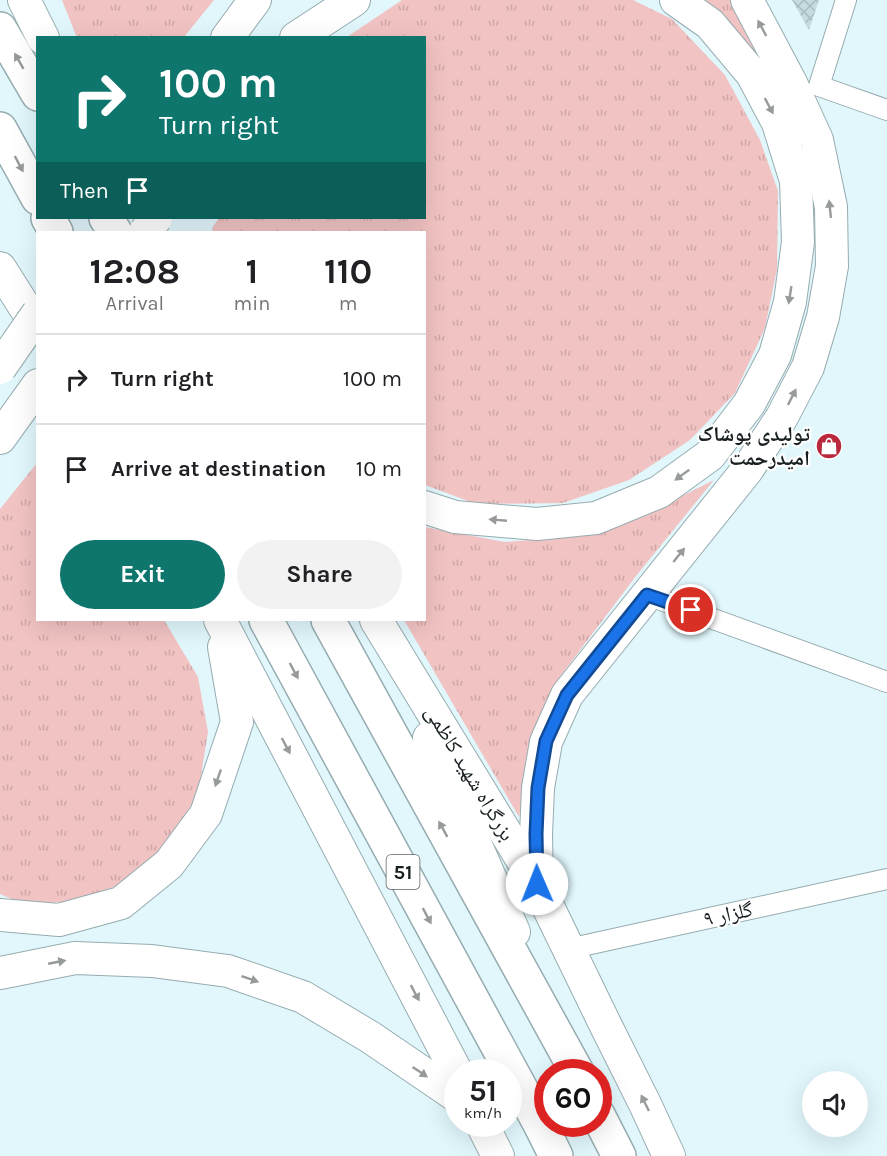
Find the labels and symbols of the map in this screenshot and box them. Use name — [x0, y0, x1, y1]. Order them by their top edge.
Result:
one-way arrow — [757, 19, 767, 36]
one-way arrow — [13, 53, 24, 69]
one-way arrow — [764, 97, 774, 114]
one-way arrow — [14, 155, 24, 172]
one-way arrow — [825, 199, 835, 218]
one-way arrow — [786, 286, 795, 305]
one-way arrow — [787, 388, 797, 405]
place label: تولیدی پوشاک امیدرحمت — [698, 422, 810, 470]
shop icon: تولیدی پوشاک امیدرحمت — [814, 431, 844, 461]
one-way arrow — [674, 469, 690, 481]
one-way arrow — [488, 516, 507, 525]
one-way arrow — [672, 547, 685, 563]
pin — [665, 584, 716, 635]
one-way arrow — [289, 663, 299, 680]
street label: بزرگراه شهید کاظمی — [419, 701, 520, 845]
one-way arrow — [281, 738, 291, 755]
one-way arrow — [213, 769, 223, 787]
one-way arrow — [438, 820, 448, 837]
position arrow — [505, 852, 569, 916]
road number: 51 — [386, 855, 420, 889]
street label: گلزار ۹ — [701, 897, 755, 931]
one-way arrow — [422, 908, 432, 925]
one-way arrow — [48, 957, 67, 966]
one-way arrow — [241, 975, 259, 984]
one-way arrow — [410, 985, 420, 1002]
speed limit sign: 60 — [534, 1059, 612, 1137]
one-way arrow — [412, 1066, 428, 1078]
one-way arrow — [640, 1094, 649, 1111]

